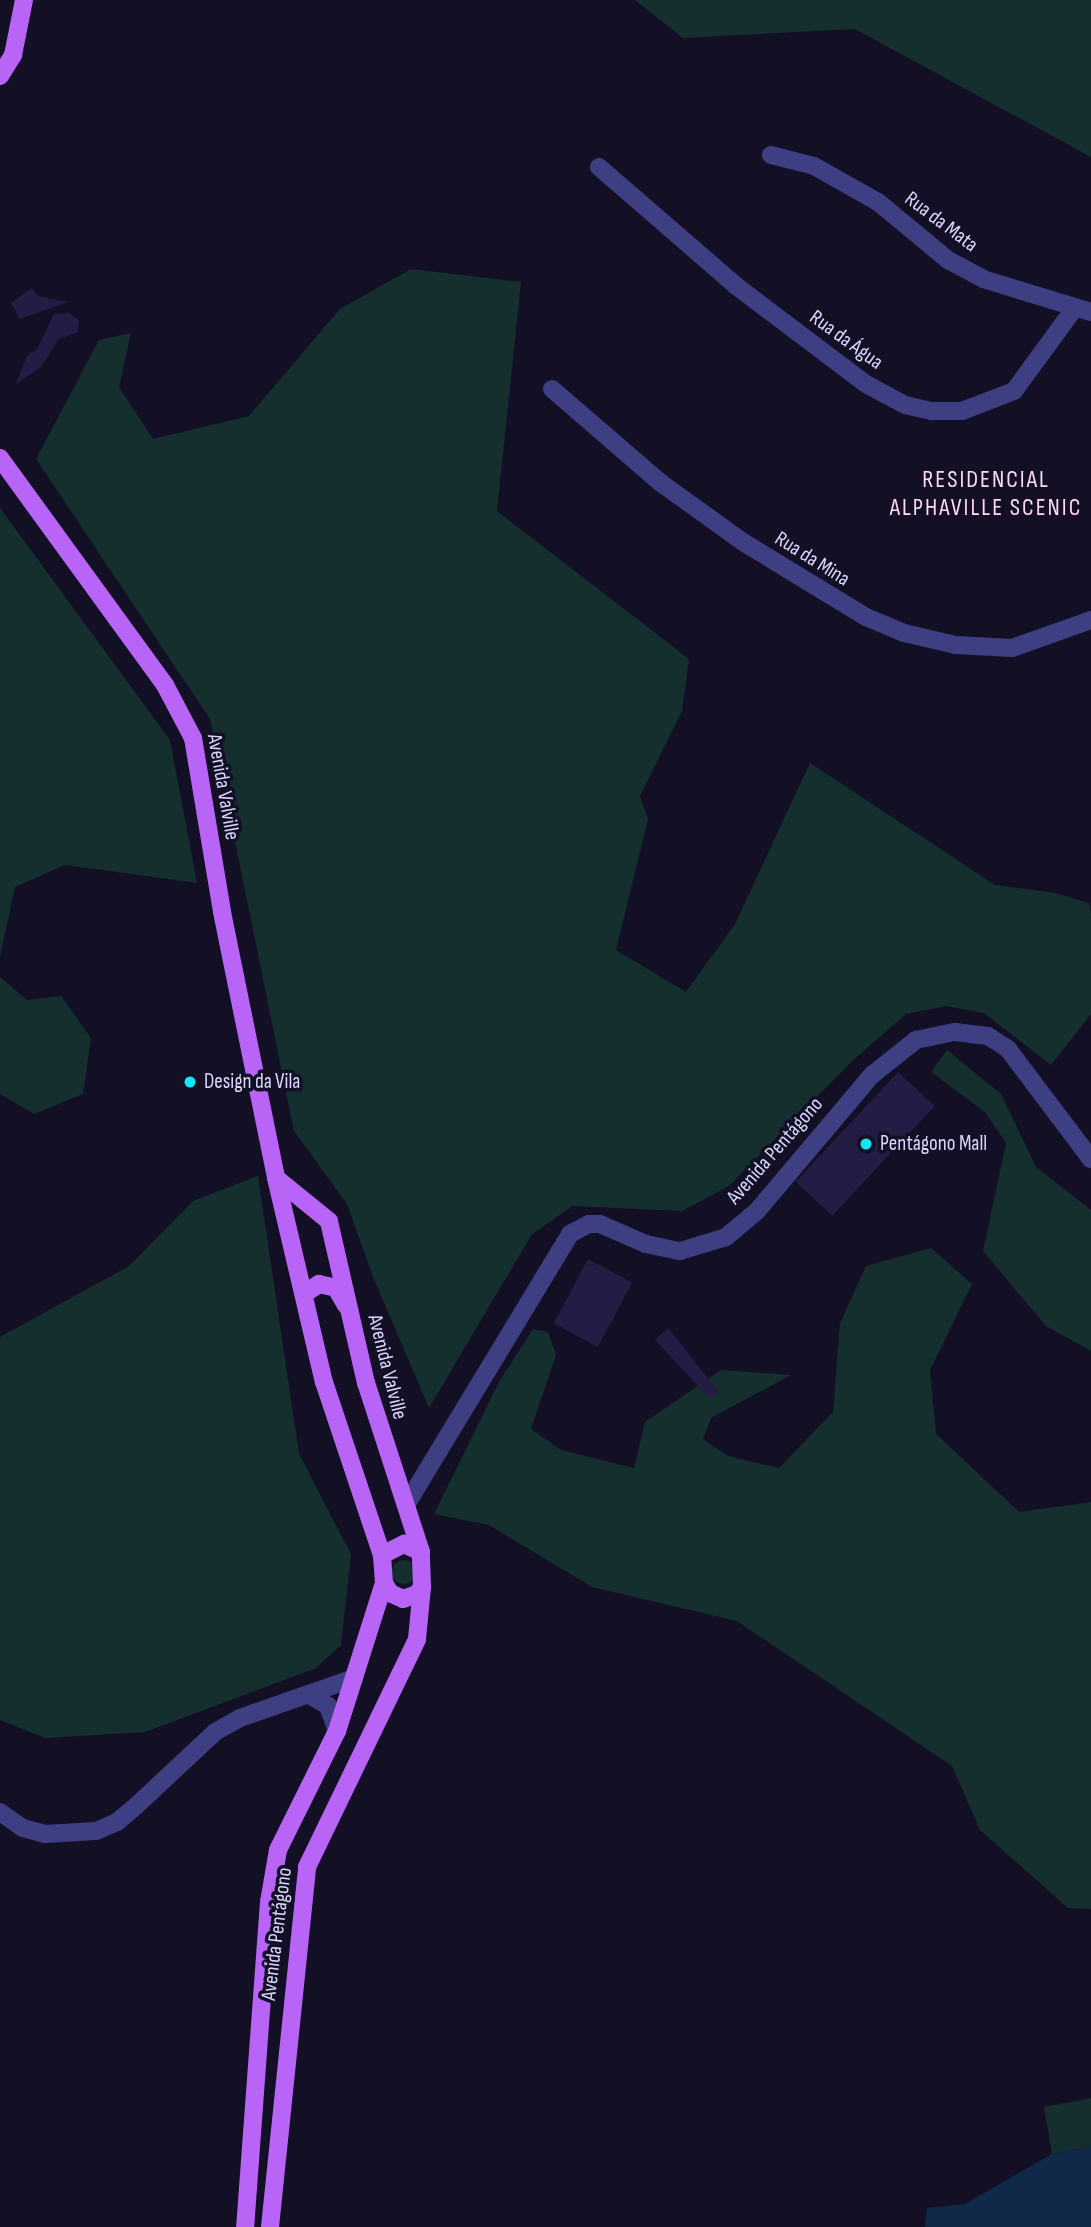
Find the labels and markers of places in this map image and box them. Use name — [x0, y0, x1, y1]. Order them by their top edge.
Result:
place label: Design da Vila — [204, 1069, 300, 1095]
marker: Design da Vila — [182, 1074, 198, 1090]
place label: Pentágono Mall — [880, 1131, 987, 1157]
marker: Pentágono Mall — [858, 1136, 874, 1152]

